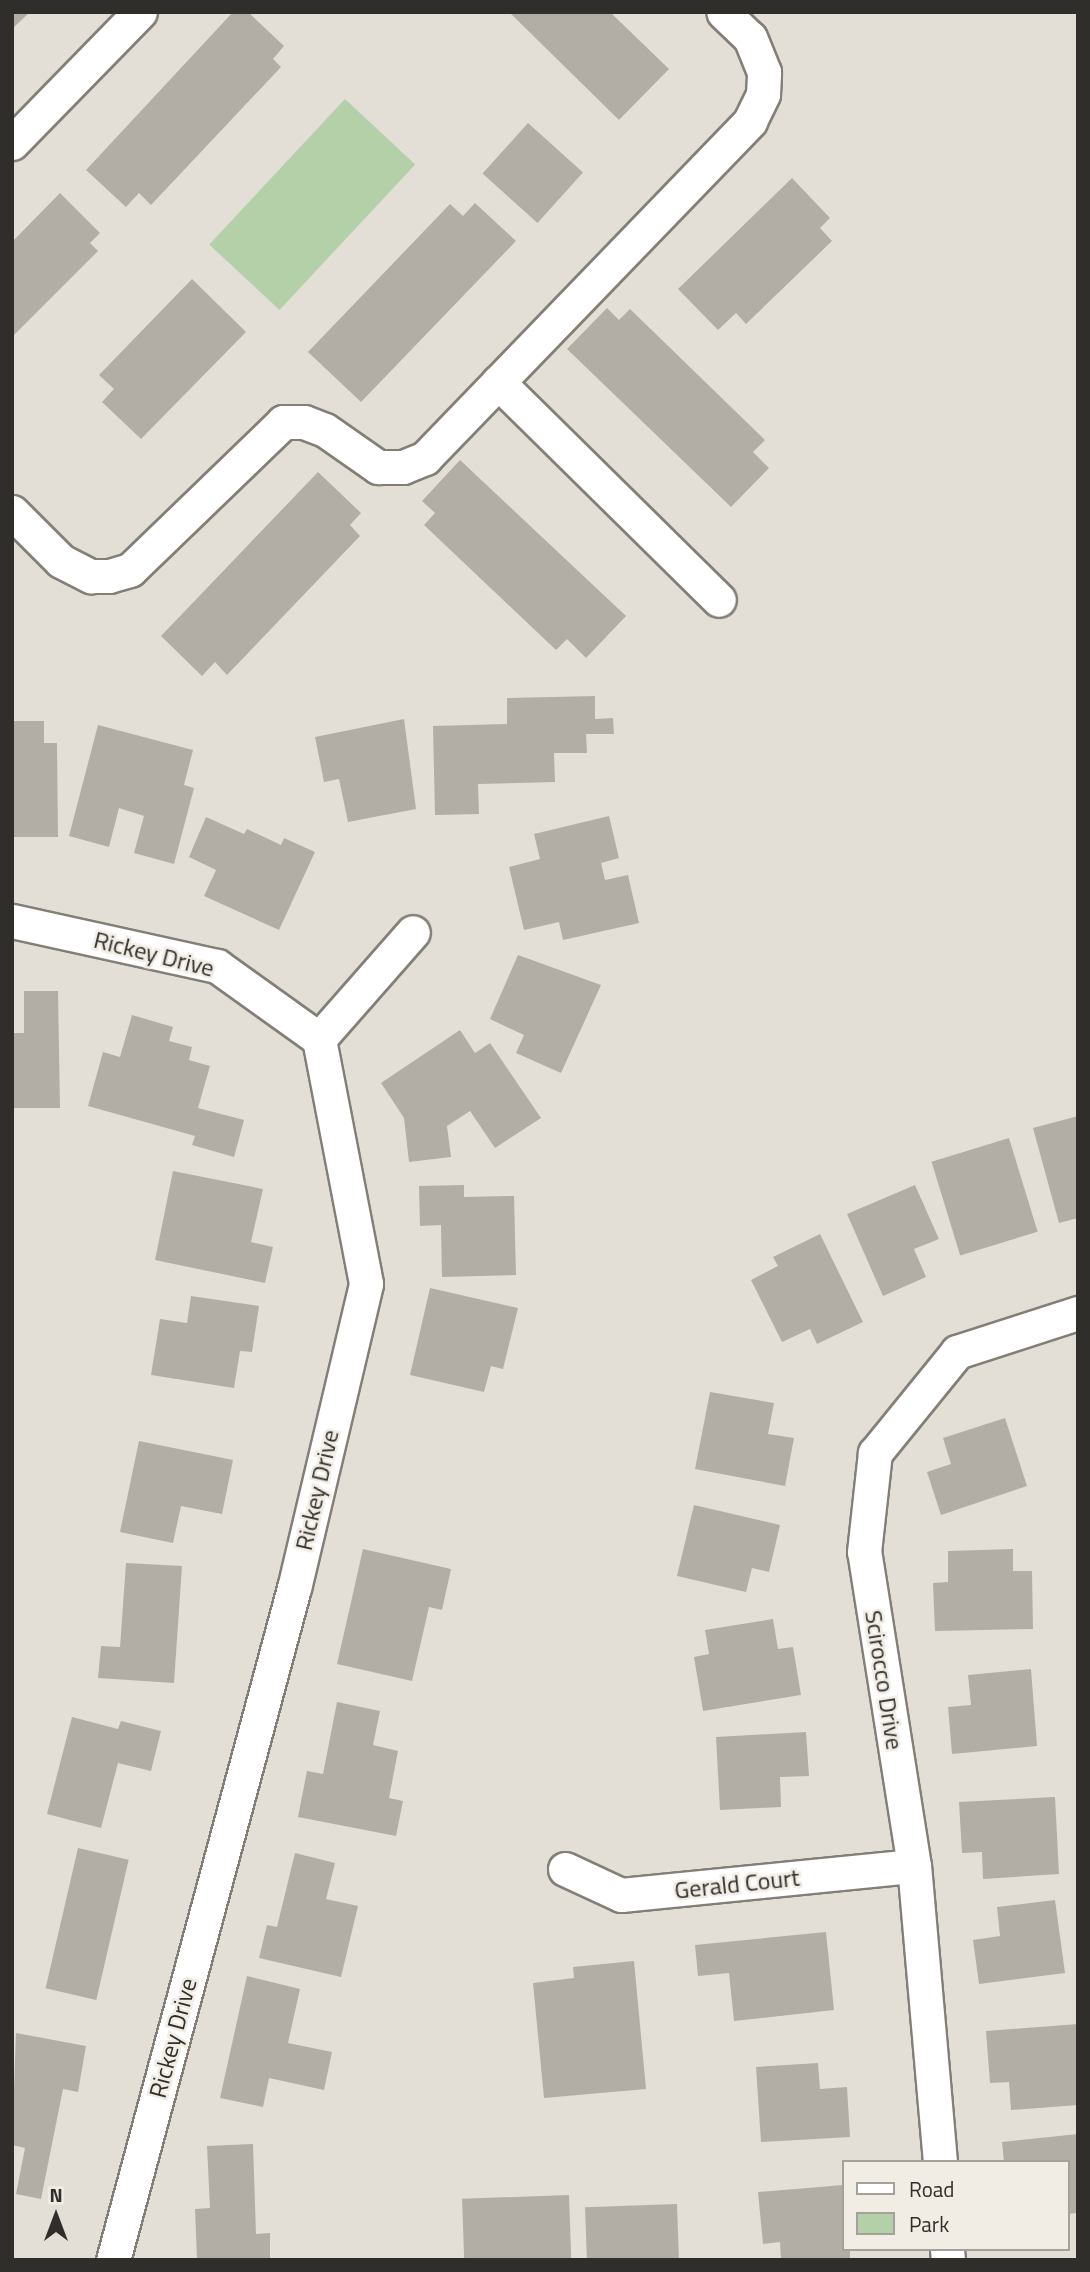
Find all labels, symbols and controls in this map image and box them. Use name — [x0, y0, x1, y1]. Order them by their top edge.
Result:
street label: Rickey Drive — [91, 925, 217, 983]
street label: Rickey Drive — [289, 1427, 345, 1553]
street label: Scirocco Drive — [859, 1608, 909, 1752]
street label: Gerald Court — [673, 1863, 801, 1905]
street label: Rickey Drive — [143, 1975, 203, 2101]
legend — [842, 2160, 1069, 2251]
text: Road — [909, 2173, 954, 2205]
text: N — [49, 2180, 63, 2209]
north arrow — [21, 2181, 91, 2251]
text: Park — [909, 2208, 949, 2240]

